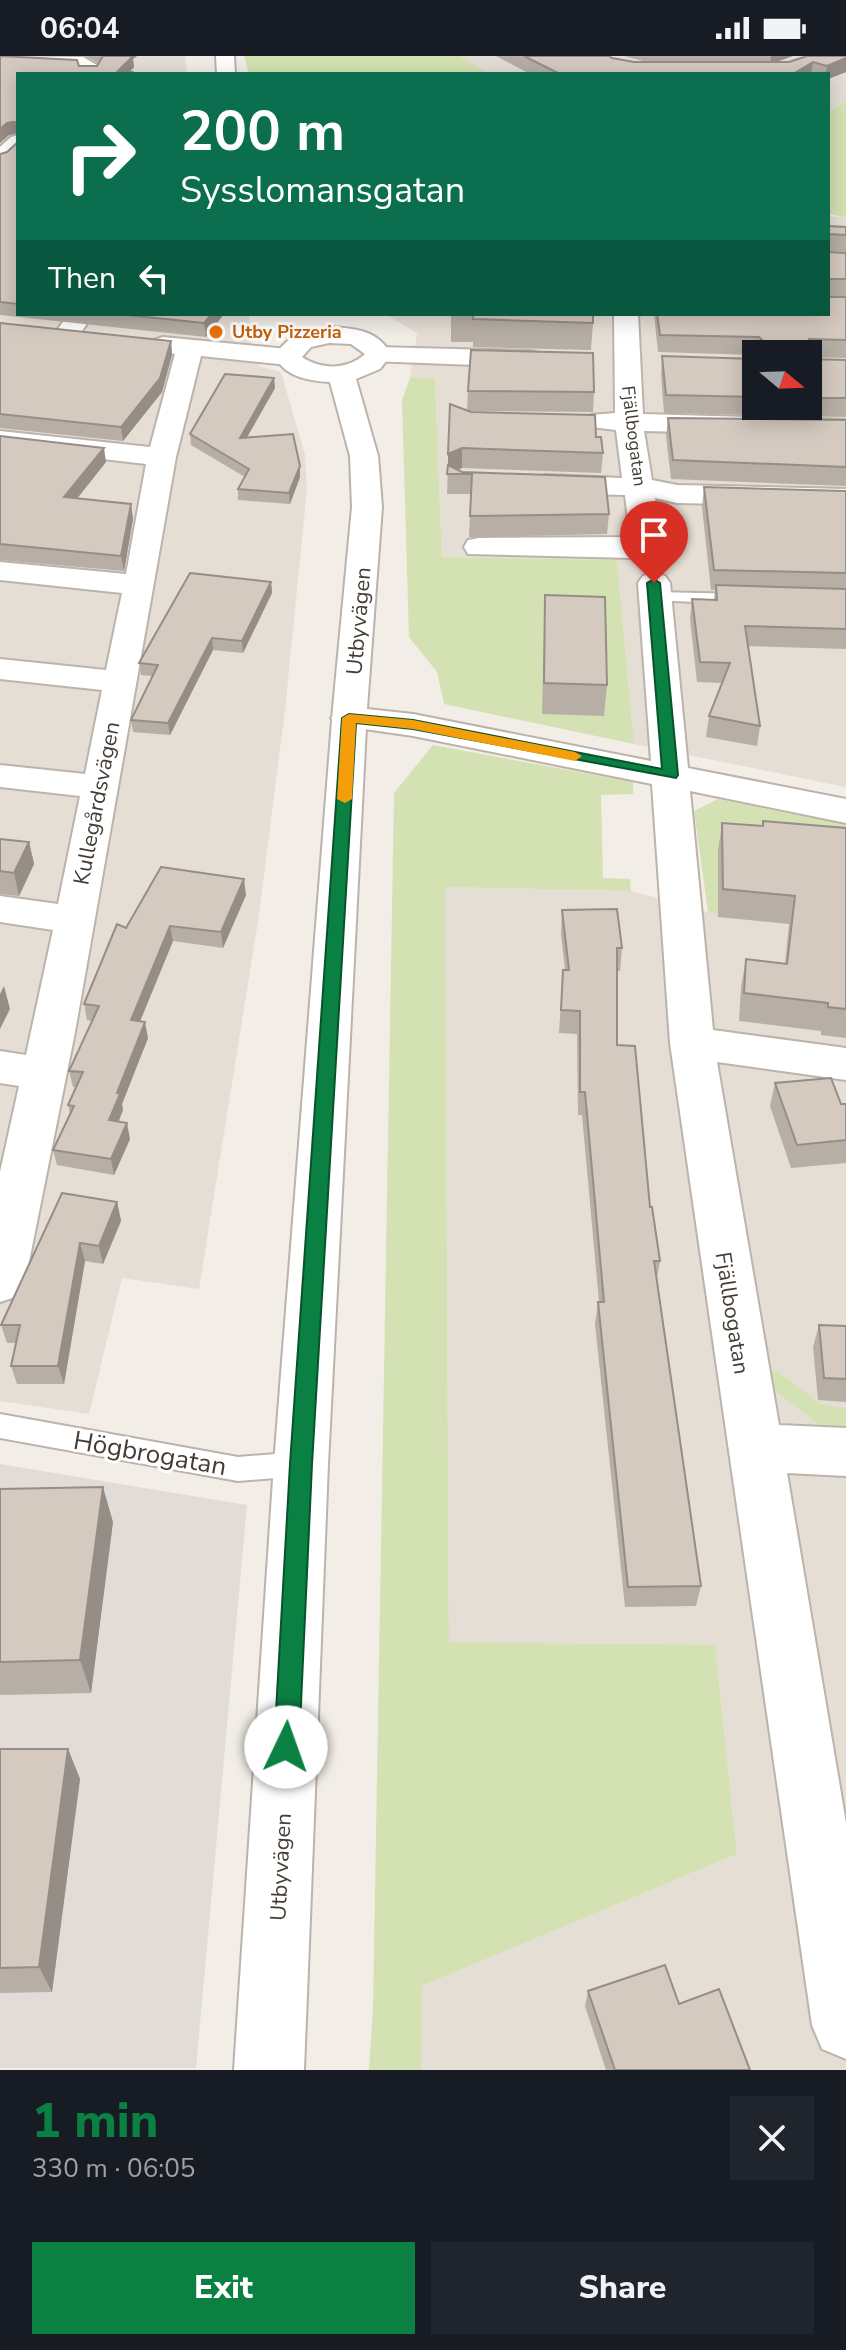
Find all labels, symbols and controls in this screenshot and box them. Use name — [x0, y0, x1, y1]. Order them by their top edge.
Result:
text: 06:04 — [40, 8, 119, 49]
text: 200 m — [180, 93, 345, 170]
icon: right — [48, 104, 152, 208]
text: Sysslomansgatan — [180, 166, 465, 215]
icon: left — [132, 256, 176, 300]
text: Then — [48, 258, 116, 299]
place label: Utby Pizzeria — [232, 320, 342, 344]
marker: Utby Pizzeria — [207, 323, 225, 341]
north arrow — [742, 340, 822, 420]
map controls — [742, 340, 822, 420]
street label: Fjällbogatan — [616, 384, 652, 488]
pin — [620, 501, 688, 583]
icon: arrive — [632, 513, 676, 557]
street label: Utbyvägen — [339, 566, 379, 676]
street label: Kullegårdsvägen — [66, 719, 128, 887]
street label: Fjällbogatan — [708, 1250, 756, 1376]
street label: Högbrogatan — [71, 1423, 229, 1484]
position arrow — [244, 1705, 328, 1789]
street label: Utbyvägen — [263, 1812, 299, 1922]
text: 1 min — [32, 2088, 158, 2154]
button: close — [730, 2096, 814, 2180]
text: 330 m · 06:05 — [32, 2151, 195, 2186]
button: Exit — [32, 2242, 415, 2334]
button: Share — [431, 2242, 814, 2334]

